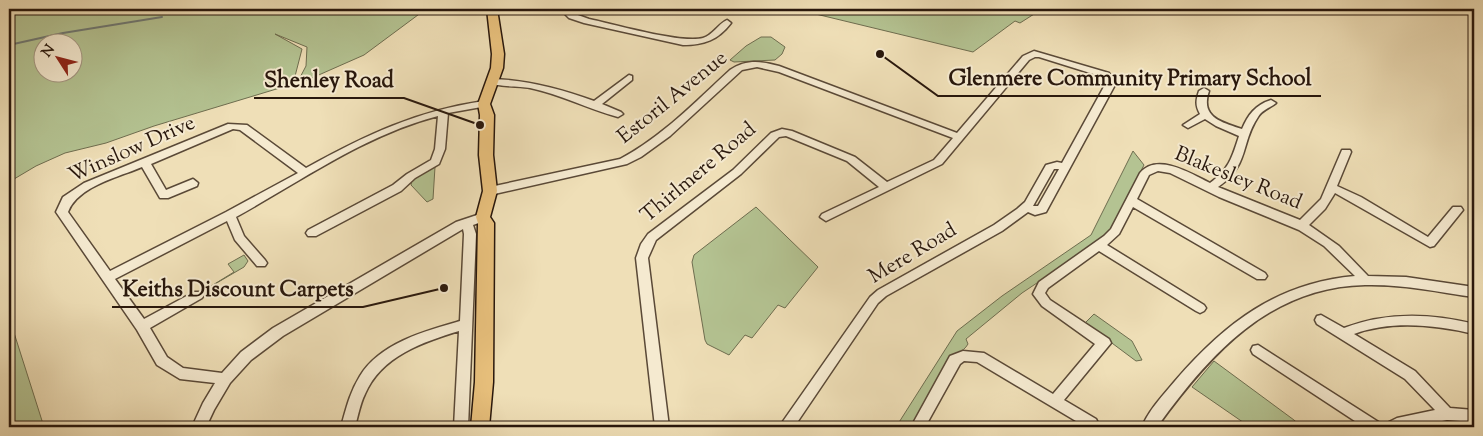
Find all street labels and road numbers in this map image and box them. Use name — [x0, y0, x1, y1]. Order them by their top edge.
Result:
street label: Estoril Avenue — [612, 44, 734, 152]
street label: Winslow Drive — [64, 109, 200, 191]
street label: Thirlmere Road — [635, 116, 763, 230]
street label: Blakesley Road — [1170, 140, 1306, 218]
street label: Mere Road — [863, 216, 963, 292]

